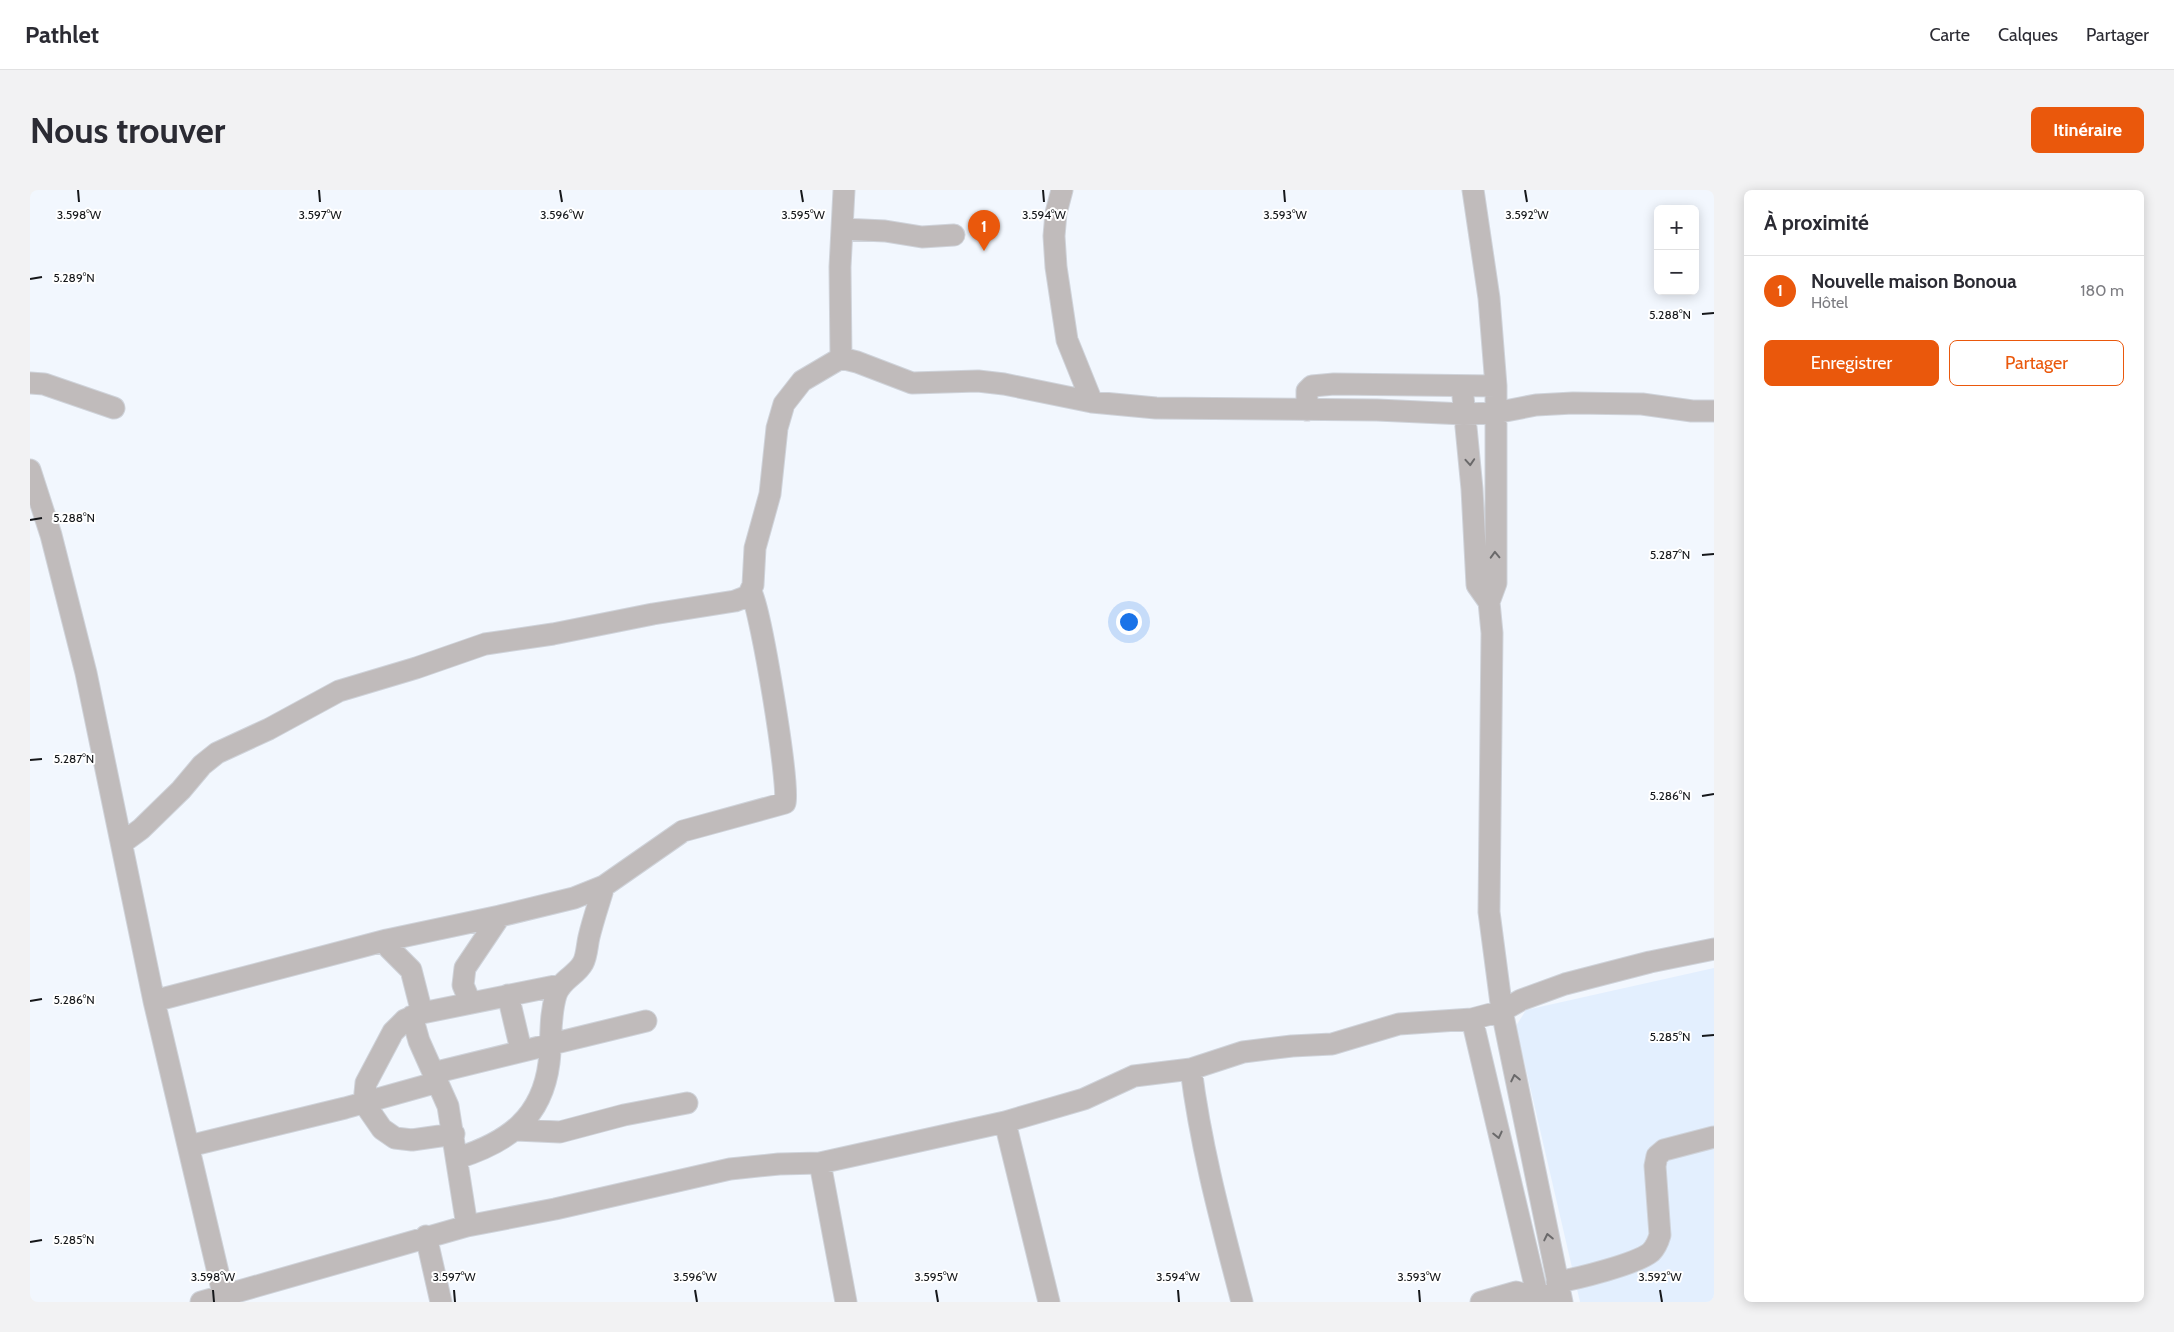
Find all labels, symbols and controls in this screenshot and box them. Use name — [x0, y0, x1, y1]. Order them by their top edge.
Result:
text: Pathlet — [25, 20, 99, 49]
text: Carte — [1929, 24, 1970, 46]
text: Calques — [1998, 24, 2058, 46]
text: Partager — [2086, 24, 2149, 46]
button: Itinéraire — [2031, 107, 2144, 153]
text: Nous trouver — [30, 109, 225, 152]
map controls — [1654, 205, 1699, 295]
button: + — [1654, 205, 1699, 250]
text: 3.598°W — [57, 207, 102, 222]
text: 3.597°W — [298, 207, 342, 222]
text: 3.596°W — [540, 207, 585, 222]
text: 3.595°W — [781, 207, 825, 222]
text: 3.594°W — [1022, 207, 1067, 222]
text: 3.593°W — [1263, 207, 1307, 222]
text: 3.592°W — [1505, 207, 1549, 222]
pin: 1 — [968, 210, 1000, 251]
text: À proximité — [1764, 210, 1869, 235]
button: − — [1654, 250, 1699, 295]
text: 5.289°N — [53, 270, 95, 285]
text: Nouvelle maison Bonoua — [1811, 270, 2017, 293]
text: 1 — [1777, 281, 1783, 300]
text: 180 m — [2080, 281, 2124, 300]
text: Hôtel — [1811, 293, 1848, 312]
text: 5.288°N — [1649, 307, 1691, 322]
button: Enregistrer — [1764, 340, 1939, 386]
button: Partager — [1949, 340, 2124, 386]
one-way arrow — [1464, 459, 1475, 467]
text: 5.288°N — [53, 510, 95, 525]
text: 5.287°N — [1650, 547, 1690, 562]
one-way arrow — [1490, 550, 1500, 558]
your location — [1116, 609, 1142, 635]
text: 5.287°N — [54, 751, 94, 766]
text: 5.286°N — [1649, 788, 1691, 803]
text: 5.286°N — [53, 992, 95, 1007]
text: 5.285°N — [1650, 1029, 1690, 1044]
one-way arrow — [1510, 1074, 1521, 1082]
one-way arrow — [1492, 1130, 1503, 1139]
text: 5.285°N — [54, 1232, 94, 1247]
one-way arrow — [1543, 1233, 1553, 1242]
text: 3.598°W — [191, 1269, 236, 1284]
text: 3.597°W — [432, 1269, 476, 1284]
text: 3.596°W — [673, 1269, 718, 1284]
text: 3.595°W — [914, 1269, 958, 1284]
text: 3.594°W — [1156, 1269, 1201, 1284]
text: 3.593°W — [1397, 1269, 1441, 1284]
text: 3.592°W — [1638, 1269, 1682, 1284]

